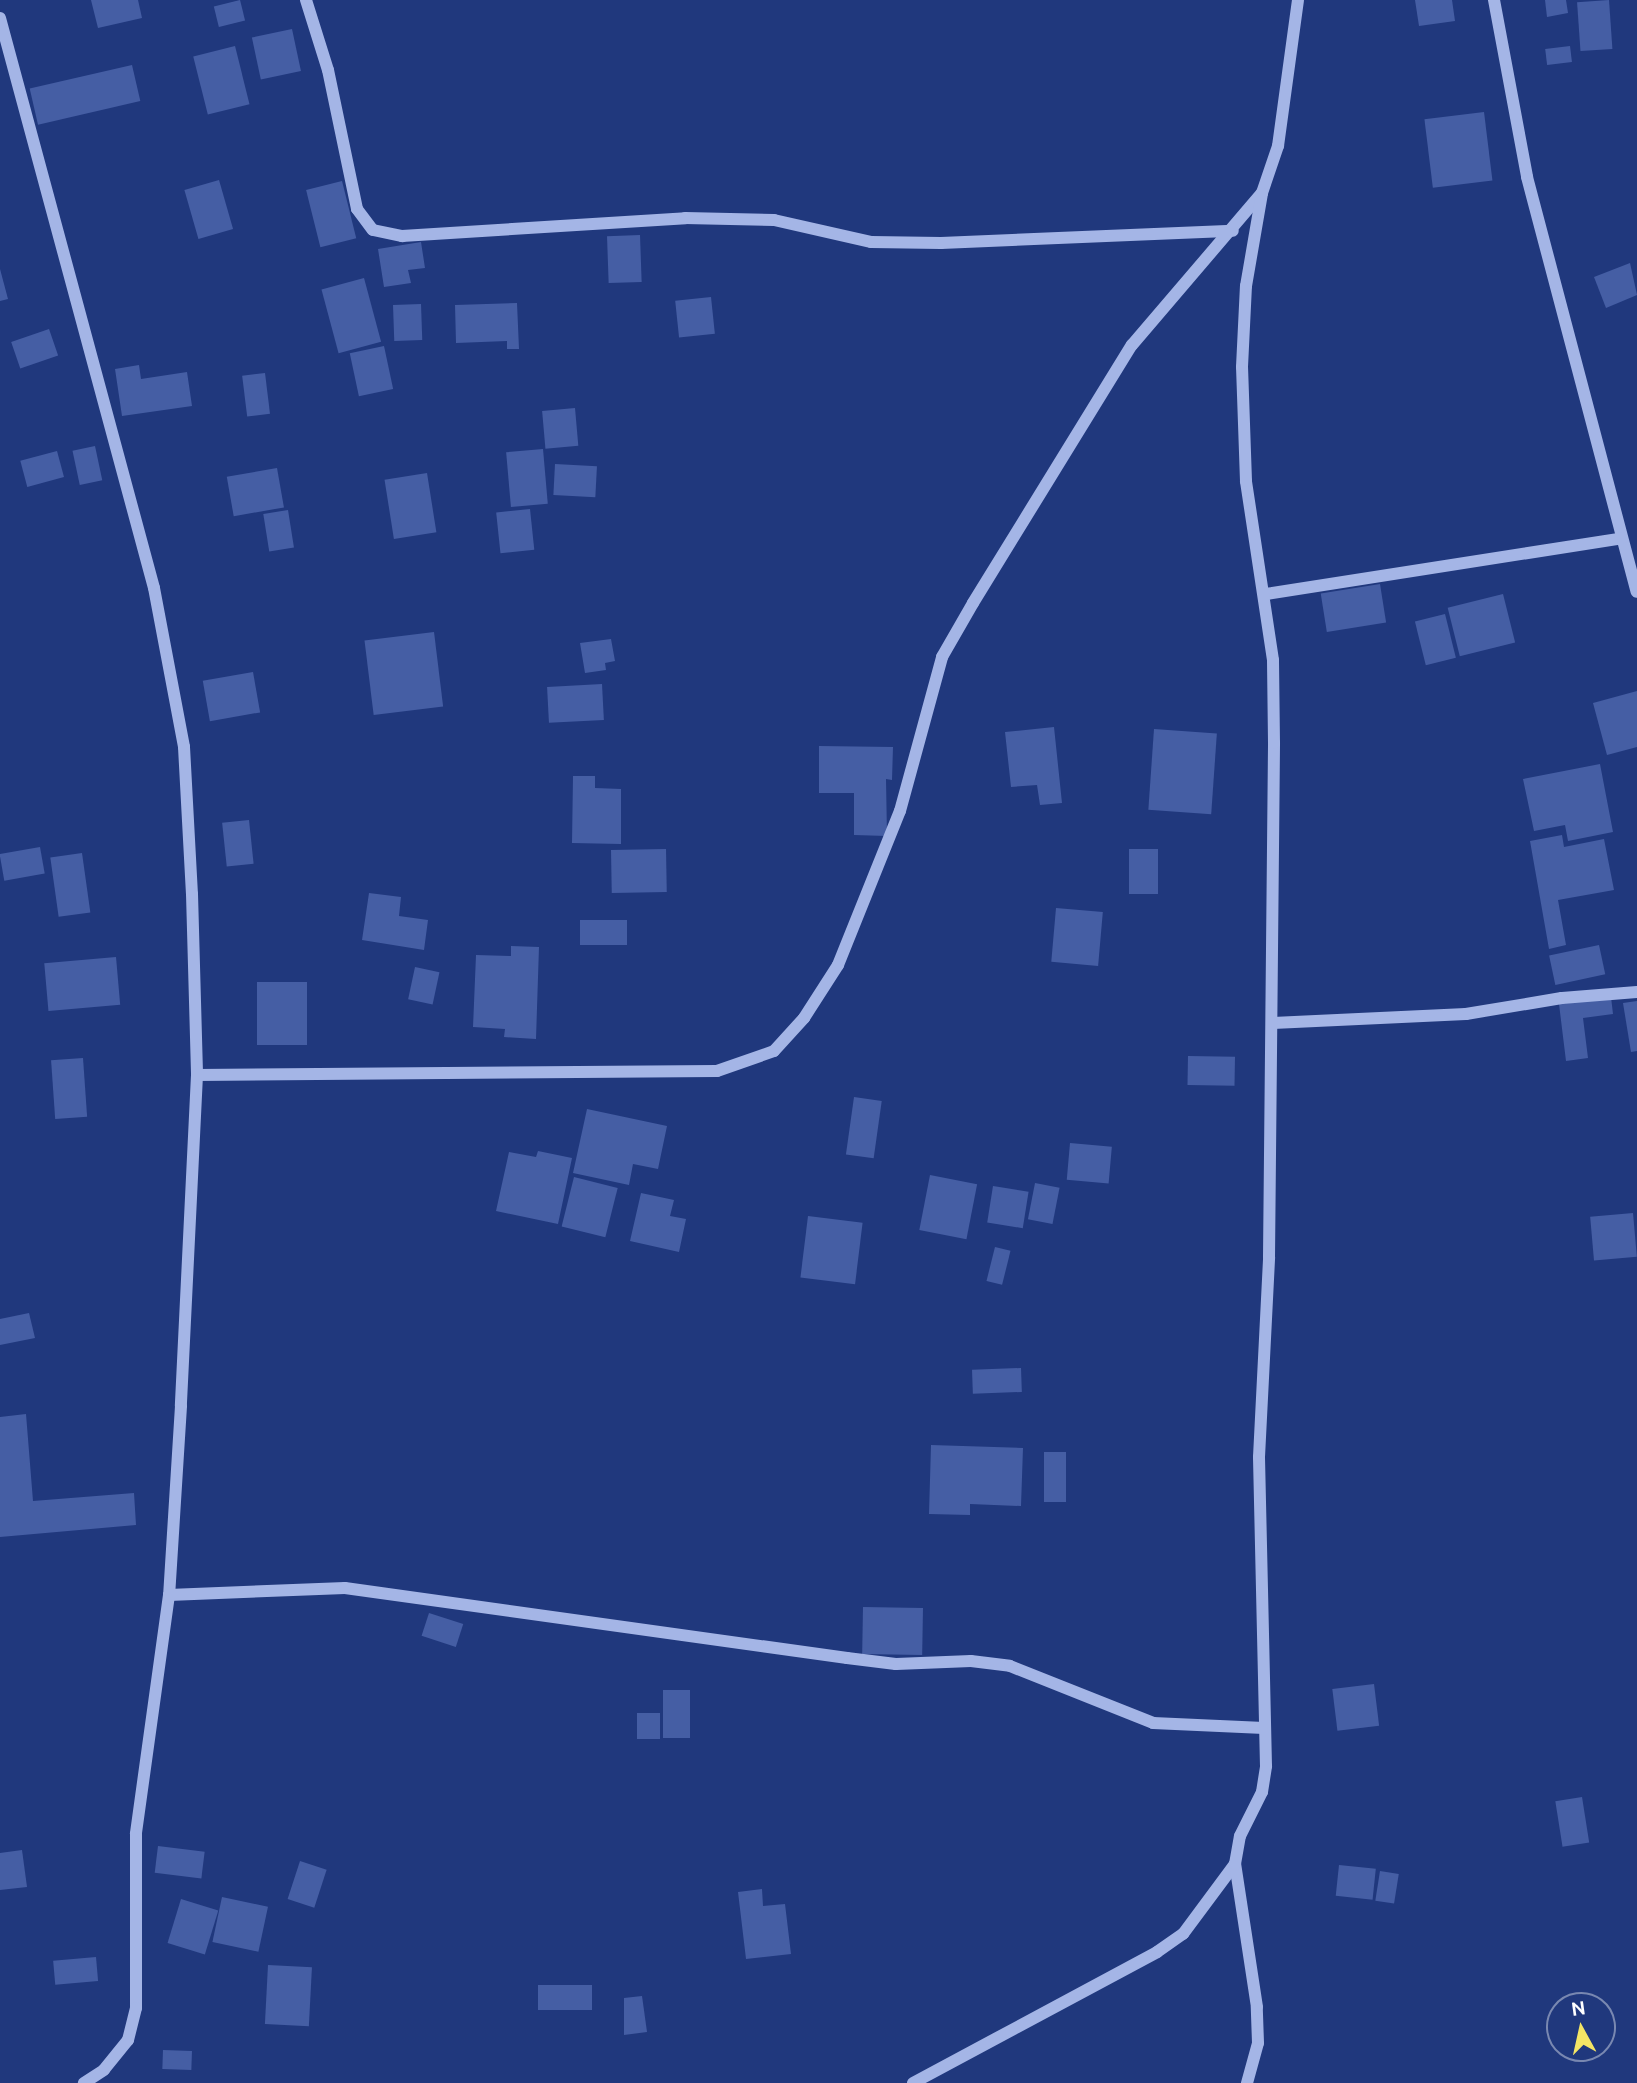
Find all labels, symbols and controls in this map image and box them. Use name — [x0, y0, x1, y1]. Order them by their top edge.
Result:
north arrow — [1546, 1992, 1616, 2062]
text: N — [1570, 1996, 1587, 2020]

